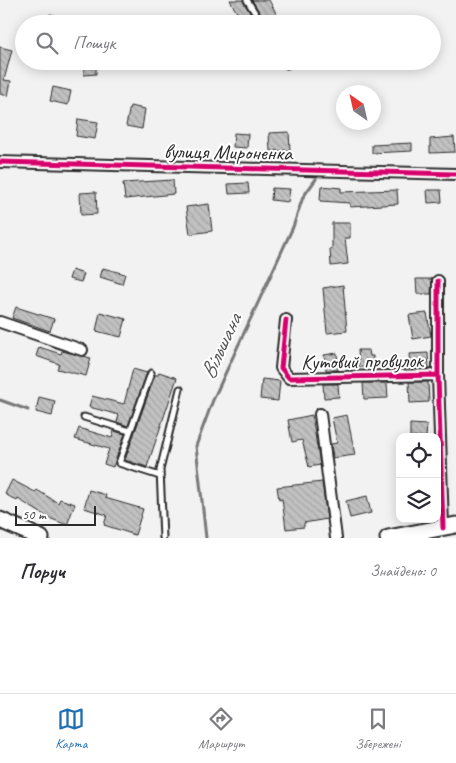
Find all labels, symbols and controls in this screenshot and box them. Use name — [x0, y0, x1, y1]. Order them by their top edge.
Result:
search box — [15, 15, 441, 70]
icon: search — [33, 29, 61, 57]
text: Пошук — [73, 31, 115, 55]
north arrow — [336, 85, 381, 130]
street label: вулиця Мироненка — [164, 138, 294, 166]
water label: Вільшана — [194, 307, 249, 384]
street label: Кутовий провулок — [301, 347, 425, 375]
map controls — [396, 433, 441, 523]
button: locate — [396, 433, 441, 478]
button: layers — [396, 478, 441, 523]
scale bar — [15, 503, 96, 526]
text: 50 m — [22, 506, 46, 523]
text: Поруч — [20, 558, 65, 584]
text: Знайдено: 0 — [370, 561, 436, 581]
tab: Карта — [55, 705, 87, 752]
tab: Маршрут — [198, 705, 244, 752]
tab: Збережені — [355, 705, 401, 752]

